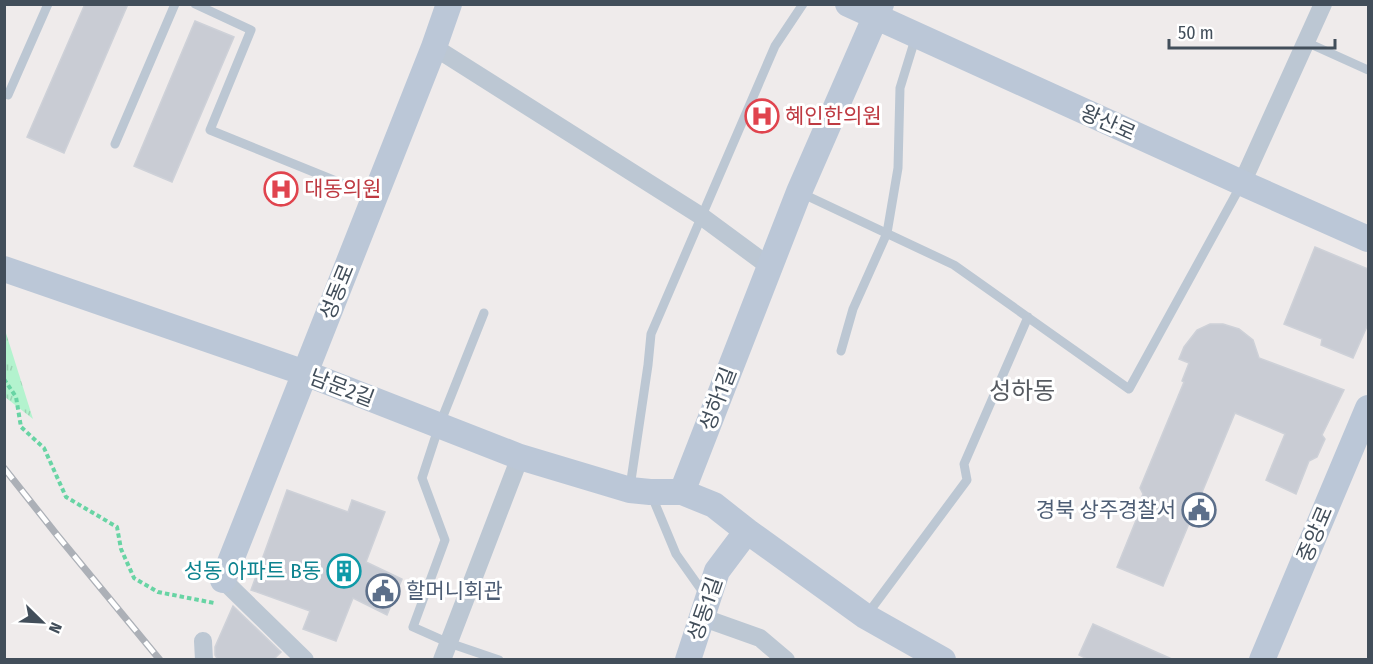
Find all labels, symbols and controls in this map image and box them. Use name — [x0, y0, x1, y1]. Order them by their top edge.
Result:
scale bar — [1169, 12, 1336, 50]
text: 50 m — [1178, 22, 1214, 44]
hospital icon: 혜인한의원 — [744, 98, 780, 134]
street label: 왕산로 — [1076, 99, 1140, 147]
place label: 혜인한의원 — [785, 103, 882, 129]
hospital icon: 대동의원 — [263, 171, 299, 207]
place label: 대동의원 — [304, 176, 381, 202]
street label: 성동로 — [314, 260, 360, 324]
street label: 성하1길 — [694, 363, 742, 435]
street label: 남문2길 — [306, 364, 378, 412]
district label: 성하동 — [989, 377, 1055, 405]
public building icon: 경북 상주경찰서 — [1181, 492, 1217, 528]
place label: 경북 상주경찰서 — [1036, 497, 1176, 523]
street label: 중앙로 — [1292, 502, 1338, 566]
building icon: 성동 아파트 B동 — [326, 553, 362, 589]
place label: 성동 아파트 B동 — [184, 558, 321, 584]
public building icon: 할머니회관 — [365, 573, 401, 609]
street label: 성동1길 — [682, 573, 728, 645]
place label: 할머니회관 — [406, 578, 503, 604]
north arrow — [12, 592, 72, 652]
text: N — [45, 620, 66, 636]

